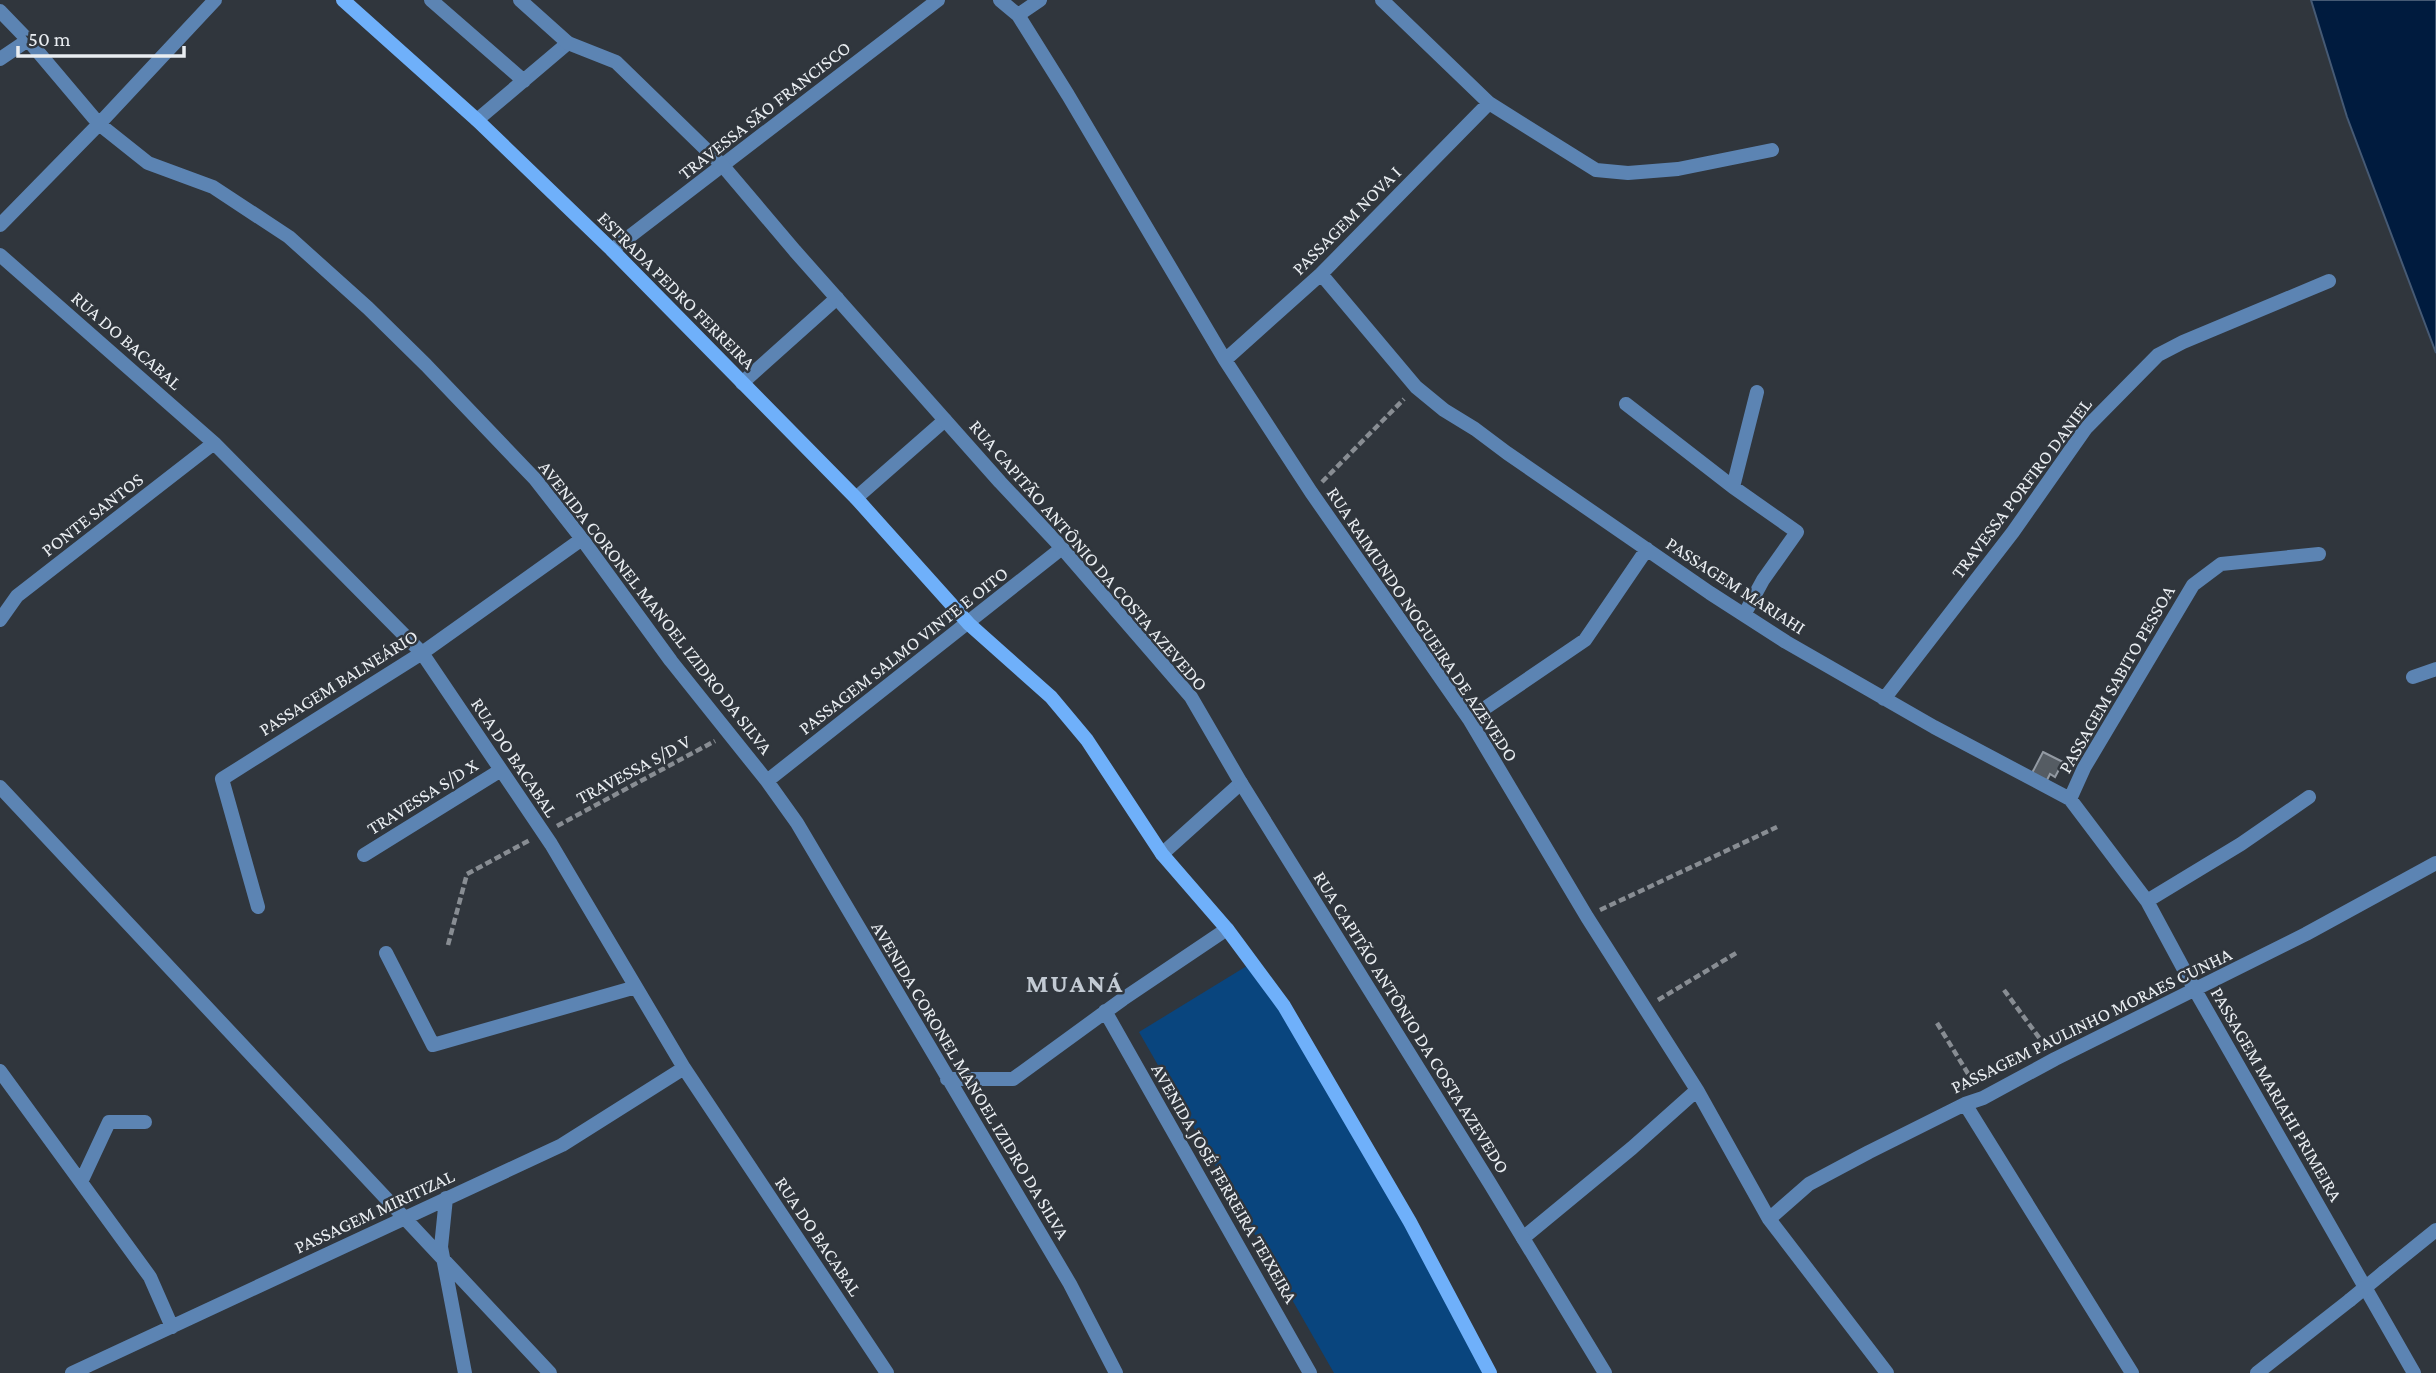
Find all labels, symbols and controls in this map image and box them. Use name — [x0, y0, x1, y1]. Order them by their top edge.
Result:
scale bar — [18, 14, 184, 58]
text: 50 m — [28, 27, 71, 51]
street label: TRAVESSA SÃO FRANCISCO — [674, 37, 854, 184]
street label: PASSAGEM NOVA I — [1288, 162, 1405, 279]
street label: ESTRADA PEDRO FERREIRA — [594, 207, 760, 374]
street label: RUA DO BACABAL — [67, 287, 186, 394]
street label: TRAVESSA PORFIRO DANIEL — [1947, 394, 2096, 582]
street label: RUA CAPITÃO ANTÔNIO DA COSTA AZEVEDO — [965, 416, 1212, 695]
street label: AVENIDA CORONEL MANOEL IZIDRO DA SILVA — [535, 456, 777, 758]
street label: PONTE SANTOS — [37, 468, 147, 561]
street label: RUA RAIMUNDO NOGUEIRA DE AZEVEDO — [1323, 483, 1523, 765]
street label: PASSAGEM MARIAHI — [1662, 533, 1809, 638]
street label: PASSAGEM SALMO VINTE E OITO — [795, 562, 1012, 739]
street label: PASSAGEM SABITO PESSOA — [2054, 582, 2179, 777]
street label: PASSAGEM BALNEÁRIO — [255, 625, 421, 740]
street label: RUA DO BACABAL — [467, 694, 562, 821]
street label: TRAVESSA S/D V — [572, 730, 694, 808]
street label: TRAVESSA S/D X — [363, 754, 482, 839]
street label: RUA CAPITÃO ANTÔNIO DA COSTA AZEVEDO — [1309, 867, 1514, 1177]
street label: AVENIDA CORONEL MANOEL IZIDRO DA SILVA — [867, 918, 1074, 1243]
street label: PASSAGEM PAULINHO MORAES CUNHA — [1948, 943, 2235, 1098]
district label: MUANÁ — [1026, 969, 1124, 998]
street label: PASSAGEM MARIAHI PRIMEIRA — [2207, 984, 2347, 1205]
street label: AVENIDA JOSÉ FERREIRA TEIXEIRA — [1147, 1060, 1302, 1307]
street label: PASSAGEM MIRITIZAL — [291, 1165, 458, 1258]
street label: RUA DO BACABAL — [771, 1173, 866, 1300]

